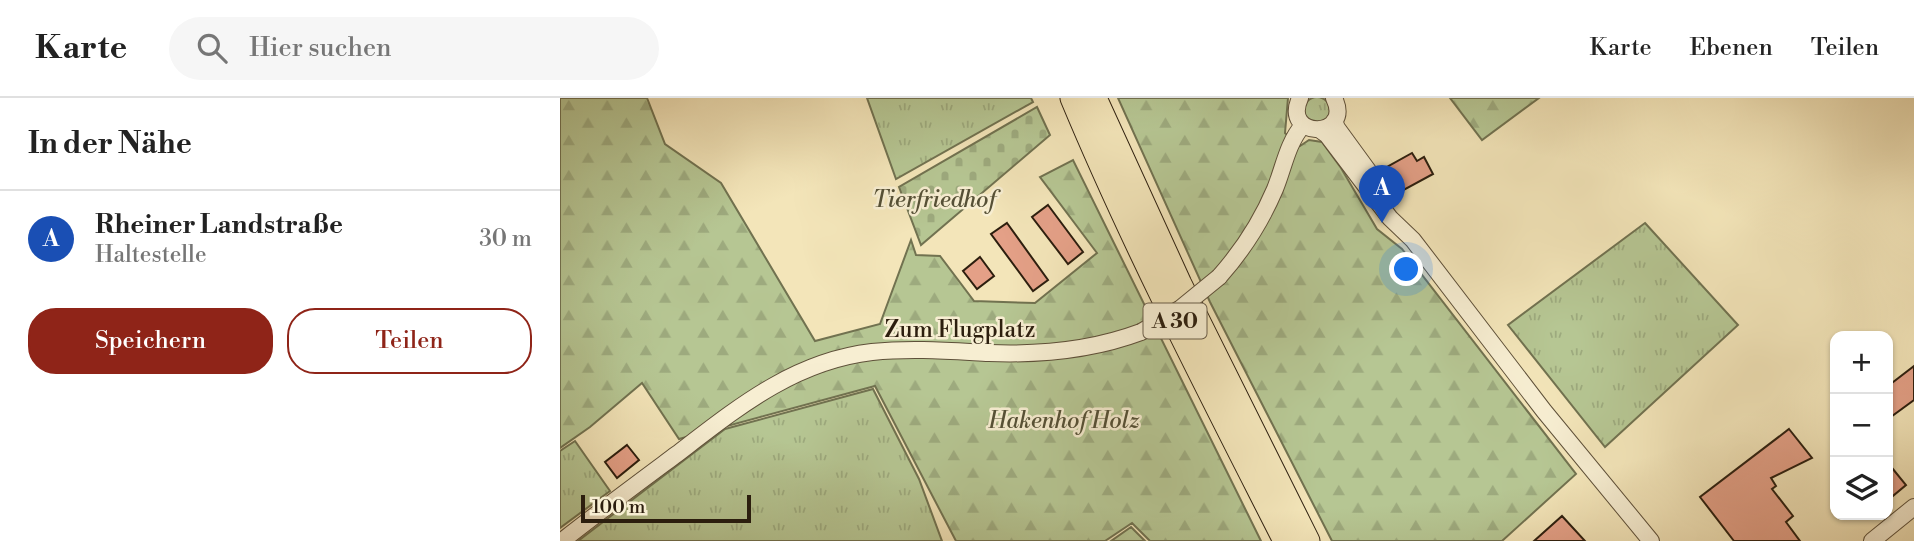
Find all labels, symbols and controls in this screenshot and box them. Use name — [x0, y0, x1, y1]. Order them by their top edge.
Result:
search box — [169, 17, 659, 80]
text: Karte — [35, 28, 127, 69]
icon: search — [193, 29, 231, 67]
text: Hier suchen — [249, 32, 392, 64]
text: Karte — [1590, 33, 1652, 63]
text: Ebenen — [1690, 33, 1773, 63]
text: Teilen — [1811, 33, 1879, 63]
text: In der Nähe — [28, 125, 192, 163]
pin: A — [1359, 165, 1405, 223]
park label: Tierfriedhof — [872, 186, 1001, 214]
text: Rheiner Landstraße — [95, 209, 343, 241]
text: A — [43, 225, 59, 253]
text: 30 m — [479, 225, 532, 253]
text: Haltestelle — [95, 241, 207, 269]
your location — [1389, 252, 1423, 286]
road number: A 30 — [1144, 304, 1206, 339]
button: Speichern — [28, 308, 273, 374]
button: Teilen — [287, 308, 532, 374]
street label: Zum Flugplatz — [885, 316, 1035, 344]
map controls — [1830, 331, 1893, 520]
button: + — [1830, 331, 1893, 394]
button: − — [1830, 394, 1893, 457]
park label: Hakenhof Holz — [987, 407, 1140, 435]
button: layers — [1830, 457, 1893, 520]
scale bar — [581, 492, 751, 524]
text: 100 m — [592, 495, 645, 519]

